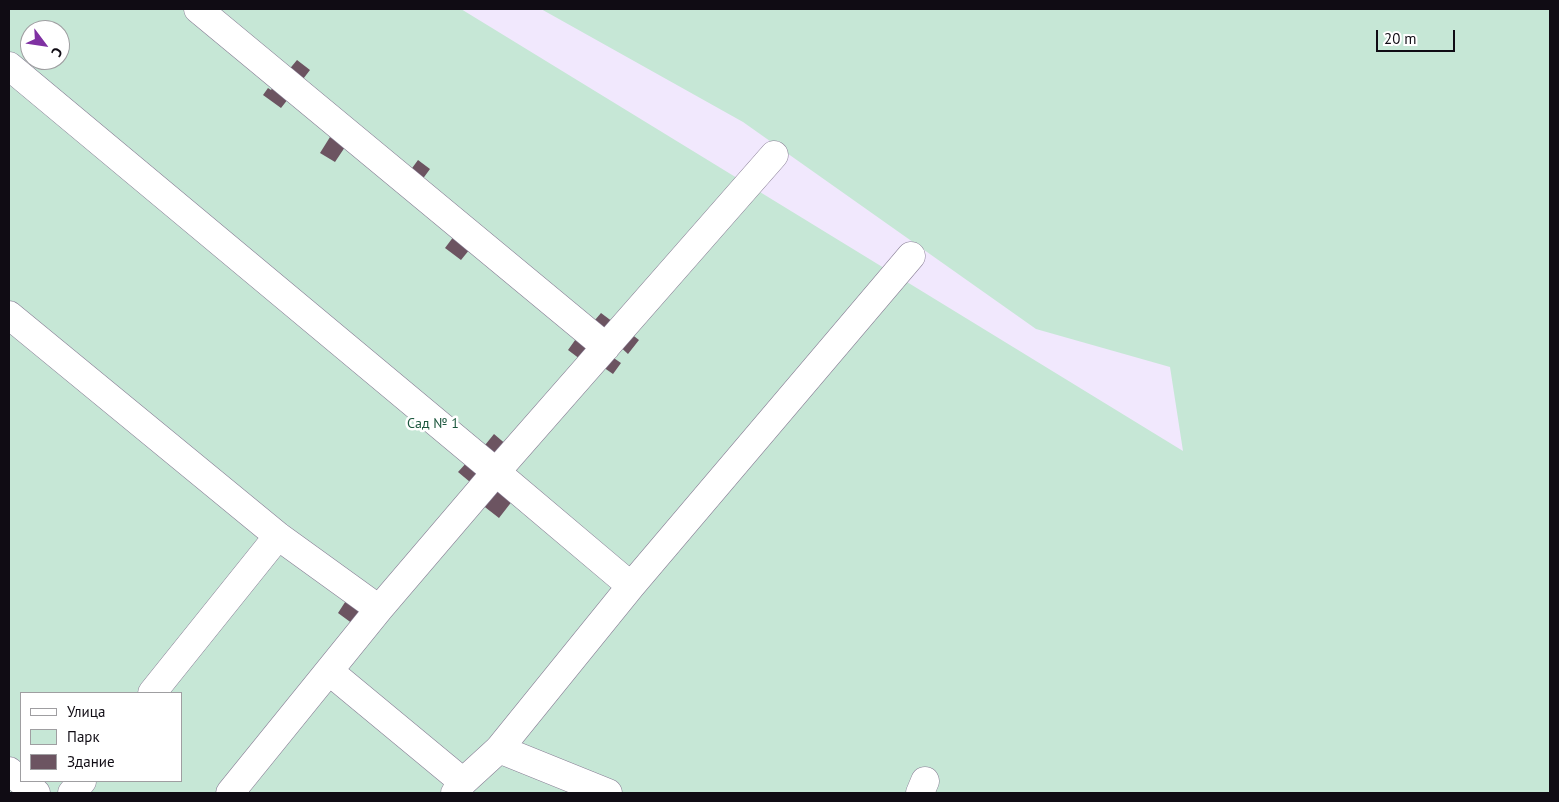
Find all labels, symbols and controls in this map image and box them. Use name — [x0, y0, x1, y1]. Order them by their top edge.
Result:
north arrow — [20, 20, 70, 70]
scale bar — [1379, 20, 1458, 52]
text: 20 m — [1384, 29, 1417, 48]
text: С — [47, 44, 67, 60]
park label: Сад № 1 — [407, 416, 459, 432]
legend — [20, 692, 182, 782]
text: Улица — [67, 702, 105, 721]
text: Парк — [67, 727, 100, 746]
text: Здание — [67, 752, 115, 771]

